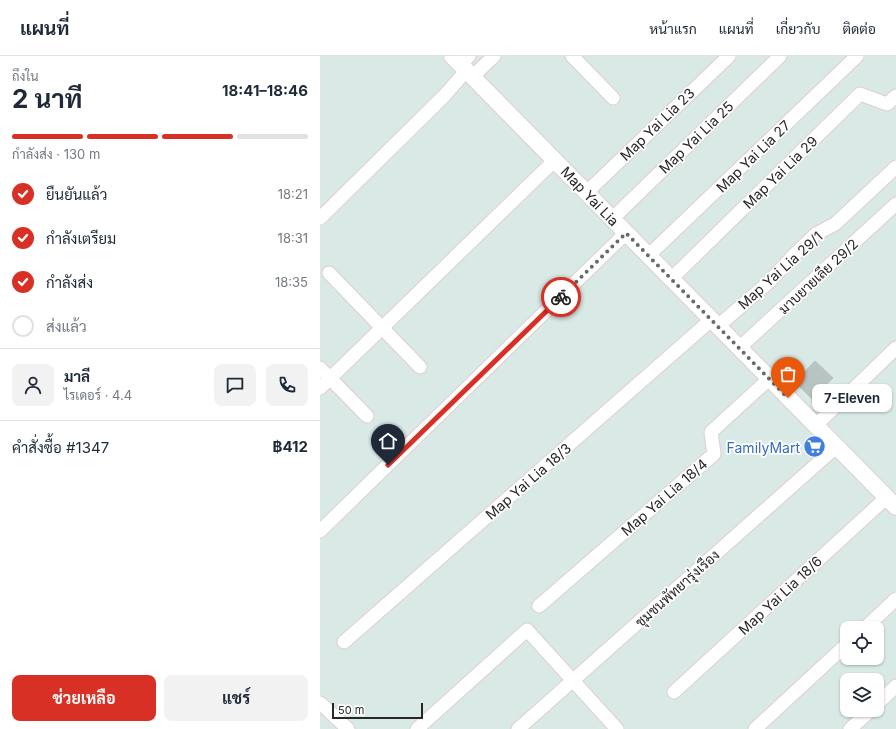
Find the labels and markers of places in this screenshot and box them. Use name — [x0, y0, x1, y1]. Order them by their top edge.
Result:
pin — [771, 357, 805, 398]
callout: 7-Eleven — [812, 384, 892, 412]
pin — [371, 424, 405, 465]
supermarket icon: FamilyMart — [802, 434, 828, 460]
place label: FamilyMart — [727, 439, 800, 456]

